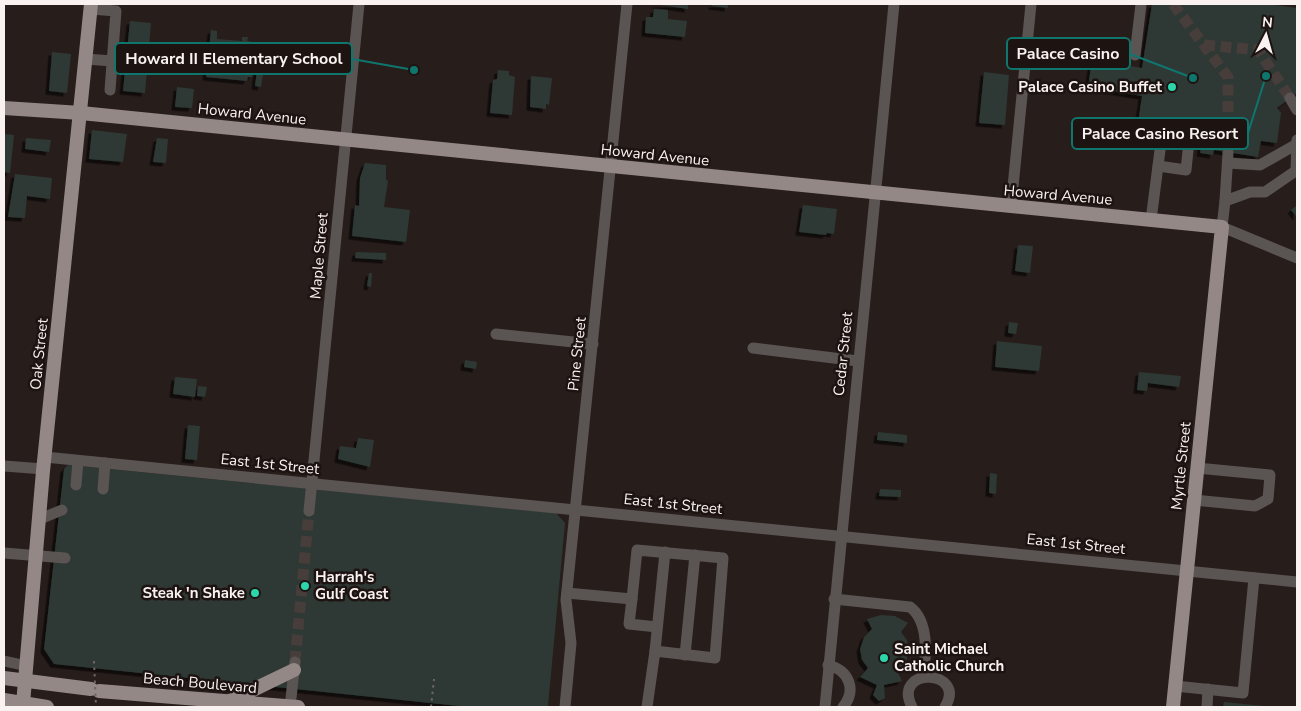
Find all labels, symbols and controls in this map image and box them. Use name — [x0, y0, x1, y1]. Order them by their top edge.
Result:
north arrow — [1241, 10, 1291, 60]
text: N — [1261, 13, 1274, 33]
callout: Palace Casino — [1007, 38, 1130, 69]
callout: Howard II Elementary School — [115, 43, 352, 74]
text: Palace Casino — [1017, 43, 1119, 65]
text: Howard II Elementary School — [125, 48, 343, 70]
place label: Palace Casino Buffet — [1018, 77, 1162, 97]
marker: Palace Casino Buffet — [1166, 81, 1178, 93]
street label: Howard Avenue — [197, 98, 307, 130]
callout: Palace Casino Resort — [1072, 118, 1248, 149]
text: Palace Casino Resort — [1082, 123, 1239, 145]
street label: Howard Avenue — [600, 139, 710, 171]
street label: Howard Avenue — [1003, 180, 1113, 210]
street label: Maple Street — [305, 211, 333, 300]
street label: Cedar Street — [829, 310, 857, 397]
street label: Pine Street — [563, 315, 591, 392]
street label: Oak Street — [25, 317, 53, 391]
street label: Myrtle Street — [1166, 420, 1196, 511]
street label: East 1st Street — [220, 449, 321, 479]
street label: East 1st Street — [623, 489, 724, 519]
street label: East 1st Street — [1026, 529, 1127, 559]
place label: Harrah's Gulf Coast — [315, 567, 389, 604]
marker: Harrah's Gulf Coast — [299, 580, 311, 592]
place label: Steak 'n Shake — [143, 583, 245, 603]
marker: Steak 'n Shake — [249, 587, 261, 599]
place label: Saint Michael Catholic Church — [894, 639, 1004, 676]
marker: Saint Michael Catholic Church — [878, 652, 890, 664]
street label: Beach Boulevard — [142, 668, 258, 698]

